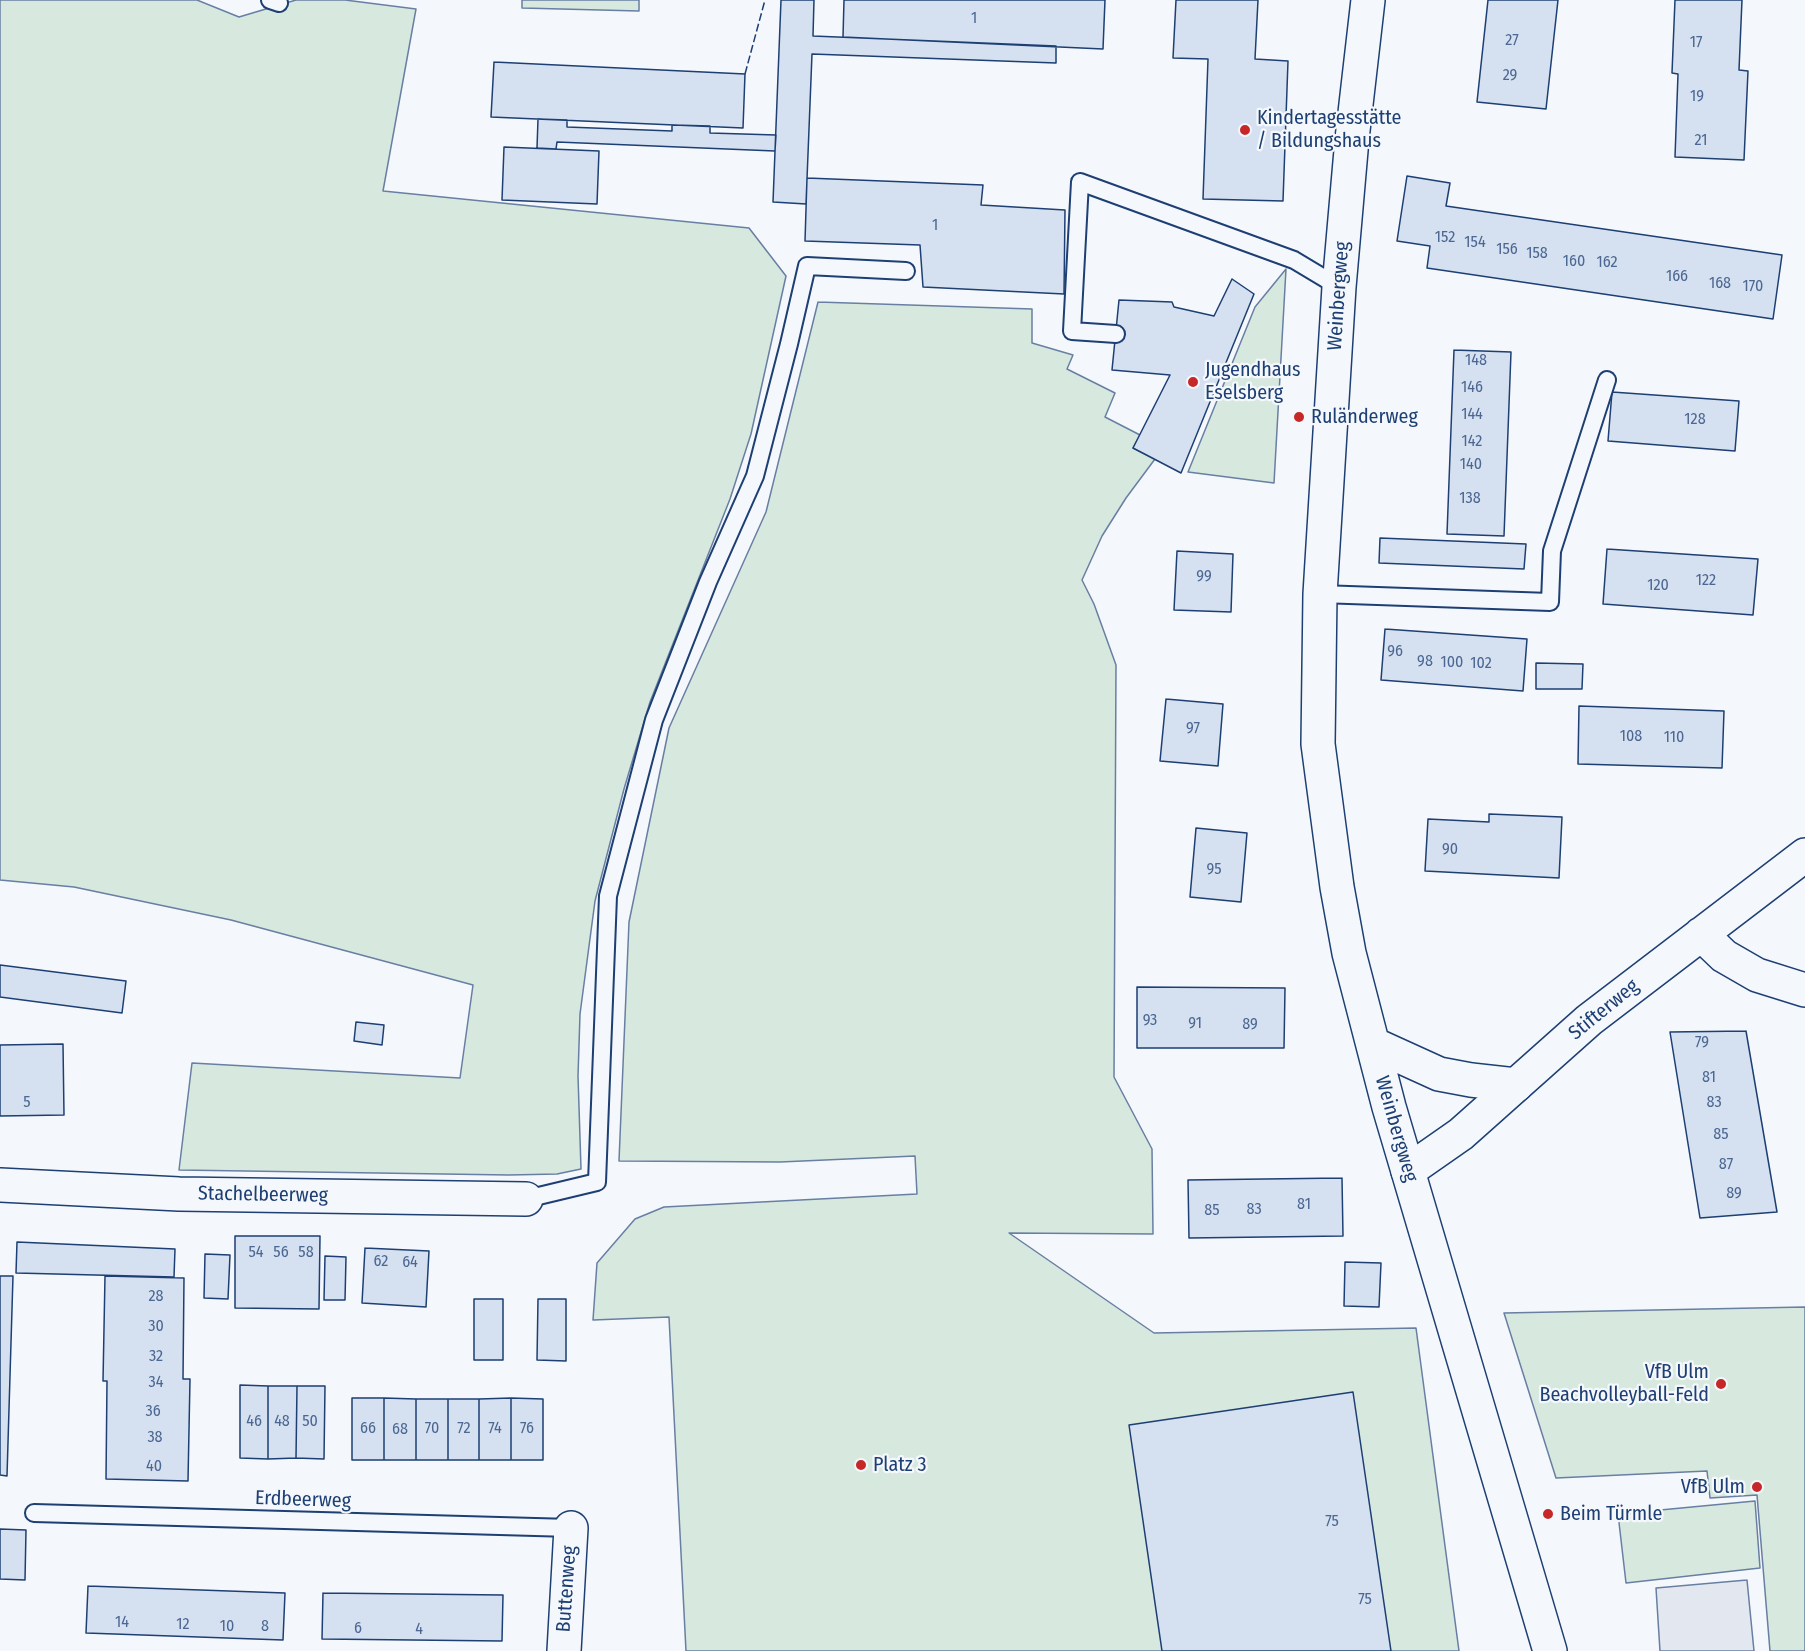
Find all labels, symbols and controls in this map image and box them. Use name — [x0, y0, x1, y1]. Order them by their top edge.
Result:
house number: 1 — [971, 9, 977, 29]
house number: 27 — [1505, 31, 1519, 51]
house number: 17 — [1690, 33, 1702, 53]
house number: 29 — [1503, 66, 1517, 86]
house number: 19 — [1690, 87, 1704, 107]
place label: Kindertagesstätte / Bildungshaus — [1257, 106, 1401, 153]
marker: Kindertagesstätte / Bildungshaus — [1238, 123, 1252, 137]
house number: 21 — [1695, 131, 1707, 151]
house number: 1 — [932, 216, 938, 236]
house number: 152 — [1435, 228, 1455, 248]
house number: 154 — [1464, 233, 1486, 253]
house number: 156 — [1496, 240, 1518, 260]
street label: Weinbergweg — [1323, 241, 1355, 351]
house number: 158 — [1526, 244, 1548, 264]
house number: 160 — [1563, 252, 1585, 272]
house number: 162 — [1596, 253, 1618, 273]
house number: 166 — [1666, 267, 1688, 287]
house number: 168 — [1709, 274, 1731, 294]
house number: 170 — [1743, 277, 1763, 297]
house number: 148 — [1465, 351, 1487, 371]
place label: Jugendhaus Eselsberg — [1205, 358, 1300, 405]
marker: Jugendhaus Eselsberg — [1186, 375, 1200, 389]
house number: 146 — [1461, 378, 1483, 398]
place label: Ruländerweg — [1311, 405, 1418, 429]
house number: 144 — [1461, 405, 1483, 425]
marker: Ruländerweg — [1292, 410, 1306, 424]
house number: 128 — [1684, 410, 1706, 430]
house number: 142 — [1462, 432, 1482, 452]
house number: 140 — [1460, 455, 1482, 475]
house number: 138 — [1459, 489, 1481, 509]
house number: 99 — [1196, 567, 1212, 587]
house number: 122 — [1696, 571, 1716, 591]
house number: 120 — [1647, 576, 1669, 596]
house number: 96 — [1387, 642, 1403, 662]
house number: 98 — [1417, 652, 1433, 672]
house number: 100 — [1441, 653, 1463, 673]
house number: 102 — [1470, 654, 1492, 674]
house number: 97 — [1186, 719, 1200, 739]
house number: 108 — [1620, 727, 1642, 747]
house number: 110 — [1664, 728, 1684, 748]
house number: 90 — [1442, 840, 1458, 860]
house number: 95 — [1206, 860, 1222, 880]
street label: Stifterweg — [1564, 975, 1644, 1045]
house number: 93 — [1143, 1011, 1157, 1031]
house number: 91 — [1188, 1014, 1202, 1034]
house number: 89 — [1242, 1015, 1258, 1035]
house number: 79 — [1695, 1033, 1709, 1053]
house number: 81 — [1702, 1068, 1716, 1088]
street label: Weinbergweg — [1369, 1073, 1423, 1185]
house number: 5 — [23, 1093, 31, 1113]
house number: 83 — [1706, 1093, 1722, 1113]
house number: 85 — [1713, 1125, 1729, 1145]
house number: 87 — [1719, 1155, 1733, 1175]
street label: Stachelbeerweg — [198, 1182, 328, 1208]
house number: 89 — [1726, 1184, 1742, 1204]
house number: 81 — [1297, 1195, 1311, 1215]
house number: 83 — [1246, 1200, 1262, 1220]
house number: 85 — [1204, 1201, 1220, 1221]
house number: 54 — [248, 1243, 264, 1263]
house number: 56 — [273, 1243, 289, 1263]
house number: 58 — [298, 1243, 314, 1263]
house number: 62 — [374, 1252, 388, 1272]
house number: 64 — [402, 1253, 418, 1273]
house number: 28 — [148, 1287, 164, 1307]
house number: 30 — [148, 1317, 164, 1337]
house number: 32 — [149, 1347, 163, 1367]
place label: VfB Ulm Beachvolleyball-Feld — [1539, 1360, 1709, 1407]
house number: 34 — [149, 1373, 163, 1393]
marker: VfB Ulm Beachvolleyball-Feld — [1714, 1377, 1728, 1391]
house number: 36 — [145, 1402, 161, 1422]
house number: 46 — [246, 1412, 262, 1432]
house number: 48 — [274, 1412, 290, 1432]
house number: 50 — [302, 1412, 318, 1432]
house number: 66 — [360, 1419, 376, 1439]
house number: 70 — [425, 1419, 439, 1439]
house number: 72 — [457, 1419, 471, 1439]
house number: 74 — [488, 1419, 502, 1439]
house number: 76 — [520, 1419, 534, 1439]
house number: 68 — [392, 1420, 408, 1440]
house number: 38 — [147, 1428, 163, 1448]
place label: Platz 3 — [873, 1453, 926, 1477]
house number: 40 — [146, 1457, 162, 1477]
marker: Platz 3 — [854, 1458, 868, 1472]
place label: VfB Ulm — [1681, 1475, 1745, 1499]
marker: VfB Ulm — [1750, 1480, 1764, 1494]
street label: Erdbeerweg — [255, 1486, 351, 1514]
place label: Beim Türmle — [1560, 1502, 1662, 1526]
marker: Beim Türmle — [1541, 1507, 1555, 1521]
house number: 75 — [1325, 1512, 1339, 1532]
street label: Buttenweg — [552, 1545, 582, 1633]
house number: 75 — [1358, 1590, 1372, 1610]
house number: 14 — [115, 1613, 129, 1633]
house number: 12 — [176, 1615, 190, 1635]
house number: 10 — [220, 1617, 234, 1637]
house number: 8 — [261, 1617, 269, 1637]
house number: 6 — [354, 1619, 362, 1639]
house number: 4 — [415, 1620, 423, 1640]

